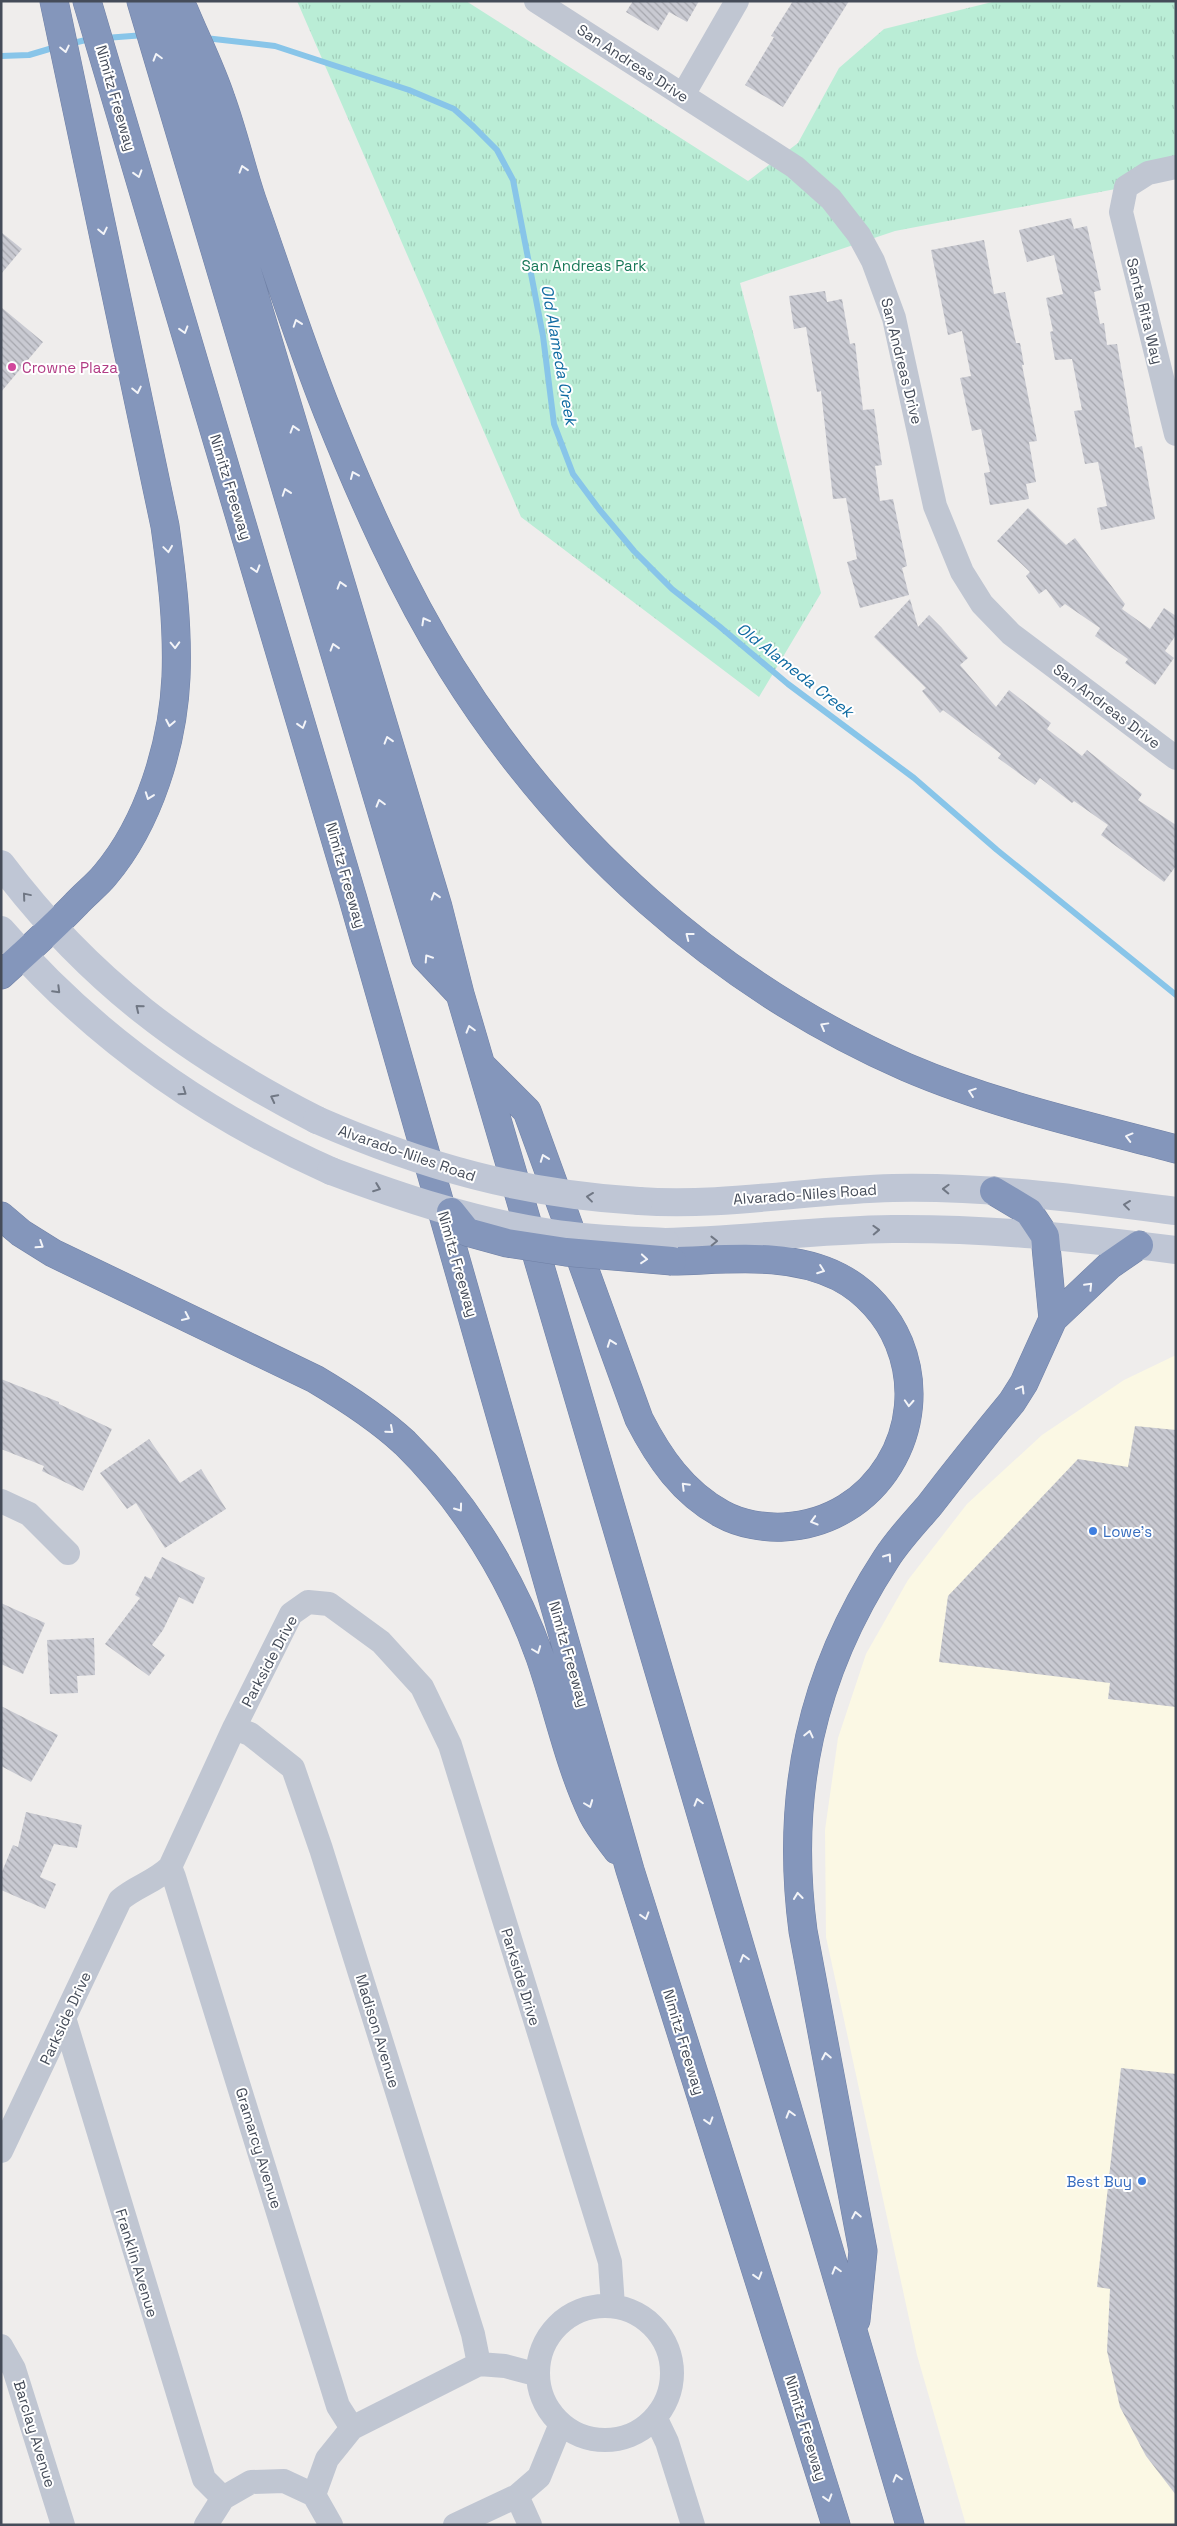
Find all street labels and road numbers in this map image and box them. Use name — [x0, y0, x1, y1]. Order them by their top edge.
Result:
street label: San Andreas Drive — [574, 20, 693, 106]
street label: Nimitz Freeway — [92, 43, 140, 153]
street label: Santa Rita Way — [1123, 256, 1167, 366]
street label: San Andreas Drive — [877, 296, 927, 426]
street label: Nimitz Freeway — [206, 432, 256, 542]
street label: San Andreas Drive — [1050, 659, 1165, 753]
street label: Nimitz Freeway — [322, 820, 370, 930]
street label: Alvarado-Niles Road — [336, 1121, 478, 1185]
street label: Alvarado-Niles Road — [733, 1180, 877, 1208]
street label: Nimitz Freeway — [434, 1209, 482, 1319]
street label: Nimitz Freeway — [545, 1599, 593, 1709]
street label: Parkside Drive — [237, 1612, 301, 1710]
street label: Parkside Drive — [497, 1926, 545, 2028]
street label: Parkside Drive — [35, 1968, 95, 2068]
street label: Madison Avenue — [352, 1972, 404, 2090]
street label: Nimitz Freeway — [659, 1987, 709, 2097]
street label: Gramarcy Avenue — [232, 2085, 286, 2211]
street label: Franklin Avenue — [111, 2206, 163, 2320]
street label: Nimitz Freeway — [781, 2373, 831, 2483]
street label: Barclay Avenue — [10, 2378, 60, 2490]

